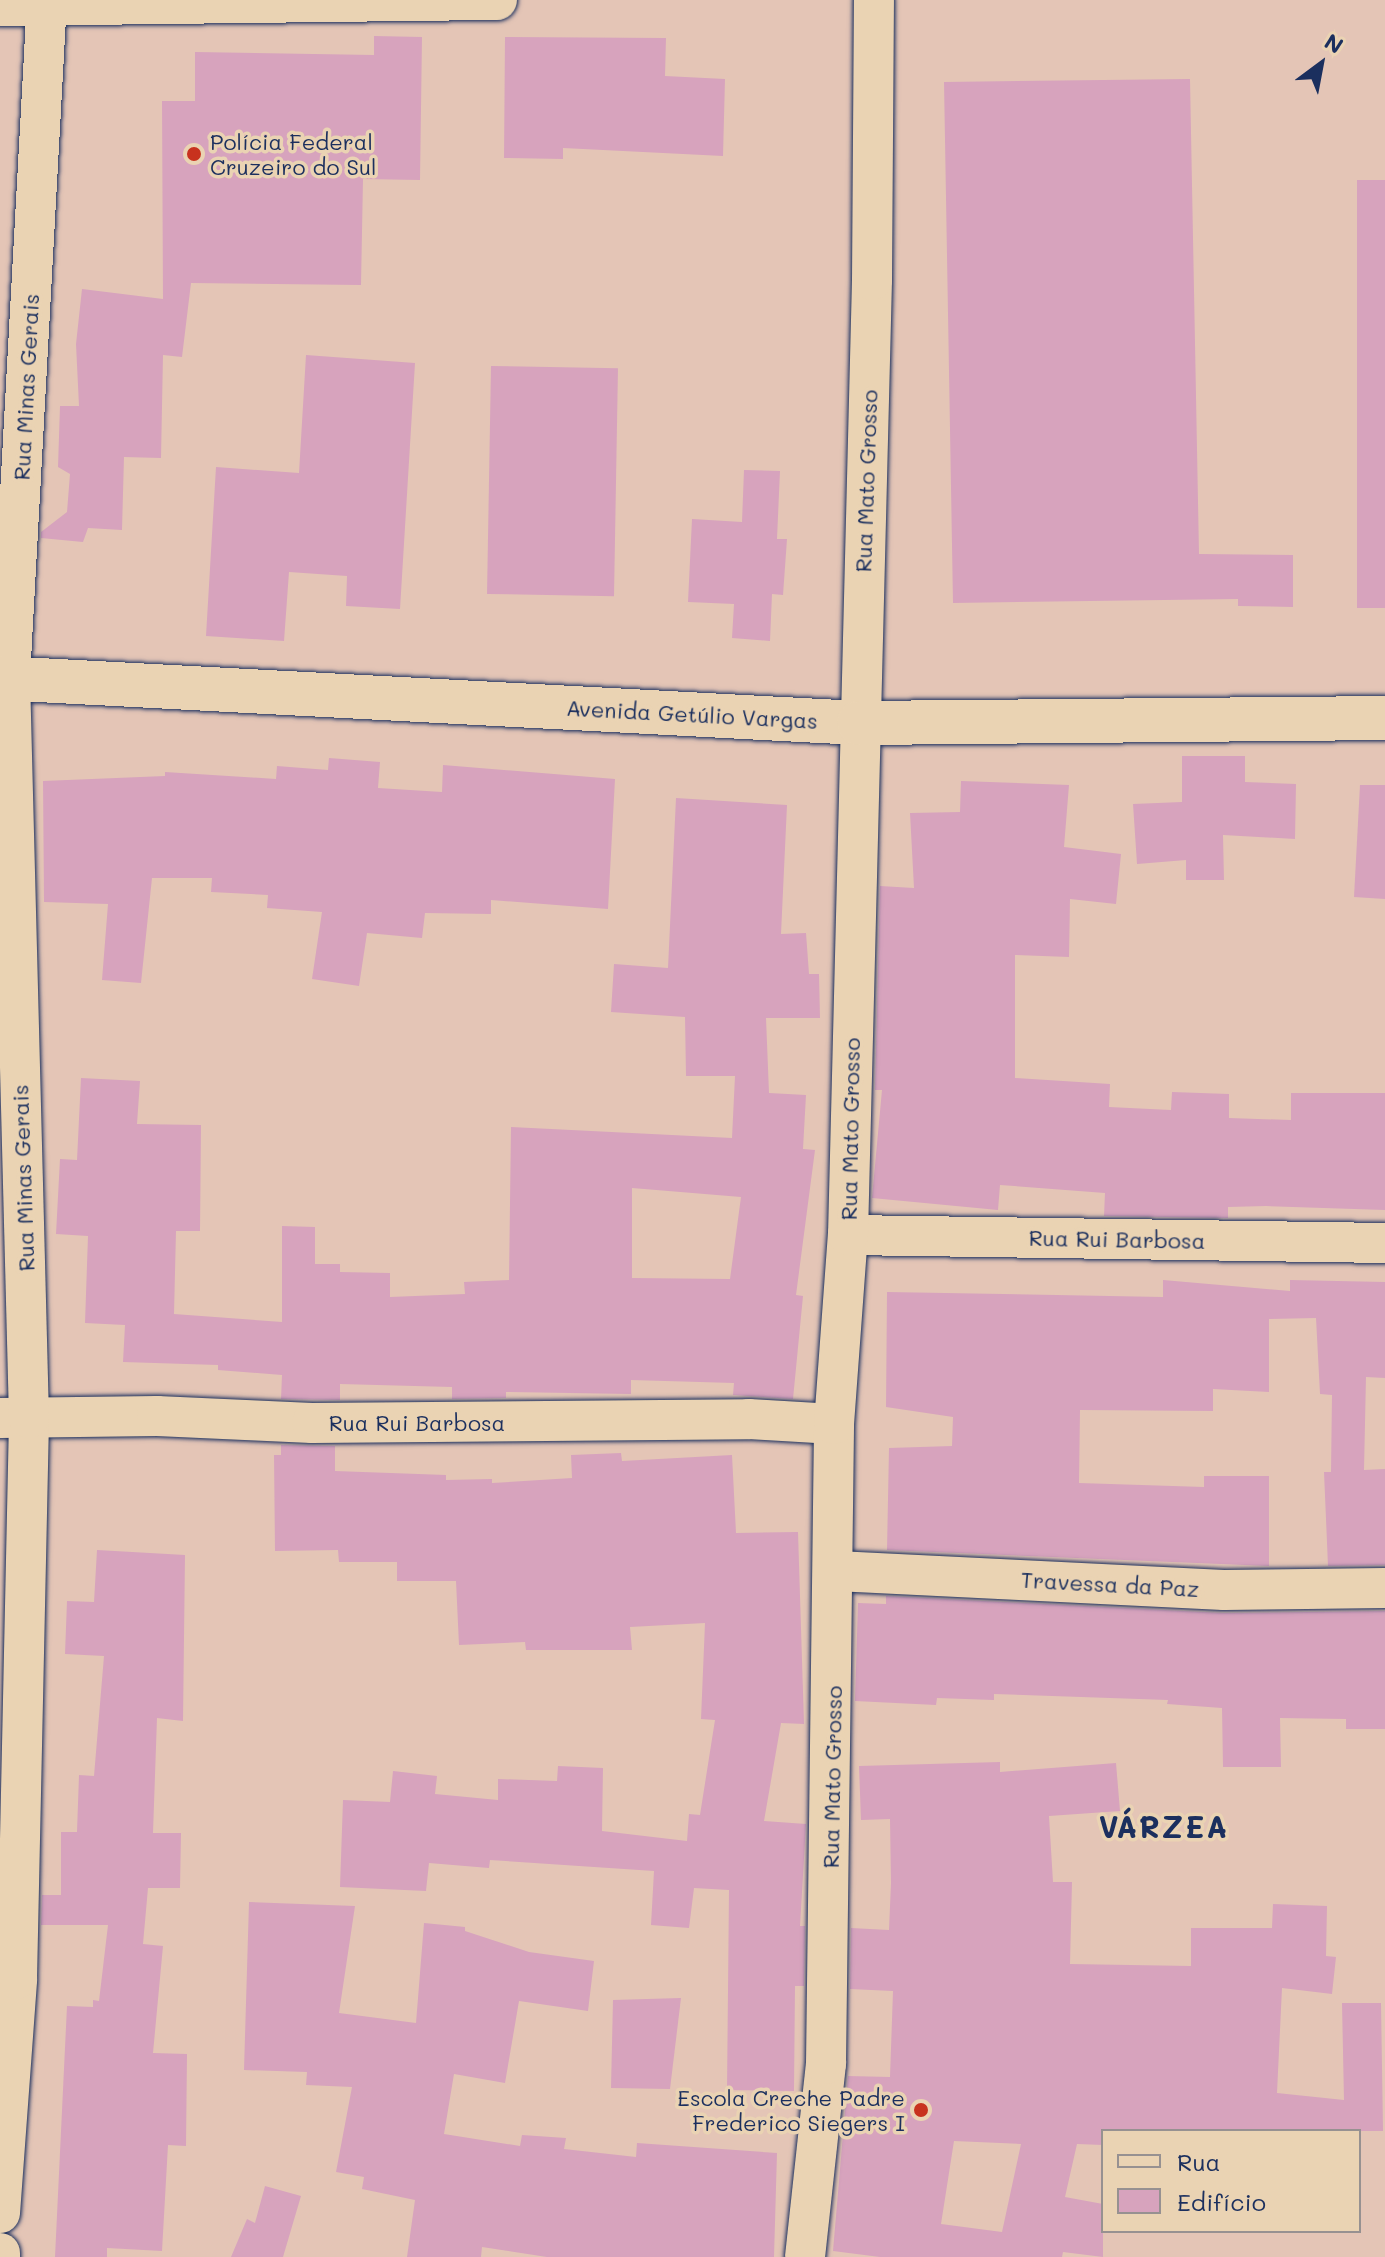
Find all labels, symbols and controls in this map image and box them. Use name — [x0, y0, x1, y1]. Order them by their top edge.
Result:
north arrow — [1281, 24, 1361, 104]
text: N — [1319, 26, 1349, 60]
place label: Polícia Federal Cruzeiro do Sul — [210, 128, 376, 180]
marker: Polícia Federal Cruzeiro do Sul — [185, 145, 203, 163]
street label: Rua Minas Gerais — [8, 293, 44, 481]
street label: Rua Mato Grosso — [850, 389, 882, 573]
street label: Avenida Getúlio Vargas — [566, 694, 818, 734]
street label: Rua Mato Grosso — [835, 1037, 865, 1221]
street label: Rua Minas Gerais — [7, 1084, 39, 1272]
street label: Rua Rui Barbosa — [1028, 1224, 1206, 1254]
street label: Rua Rui Barbosa — [329, 1410, 505, 1436]
street label: Travessa da Paz — [1020, 1566, 1200, 1602]
street label: Rua Mato Grosso — [817, 1685, 847, 1869]
district label: VÁRZEA — [1099, 1808, 1229, 1844]
place label: Escola Creche Padre Frederico Siegers I — [677, 2084, 905, 2136]
marker: Escola Creche Padre Frederico Siegers I — [912, 2101, 930, 2119]
legend — [1101, 2129, 1361, 2233]
text: Rua — [1177, 2146, 1220, 2177]
text: Edifício — [1177, 2186, 1266, 2217]

